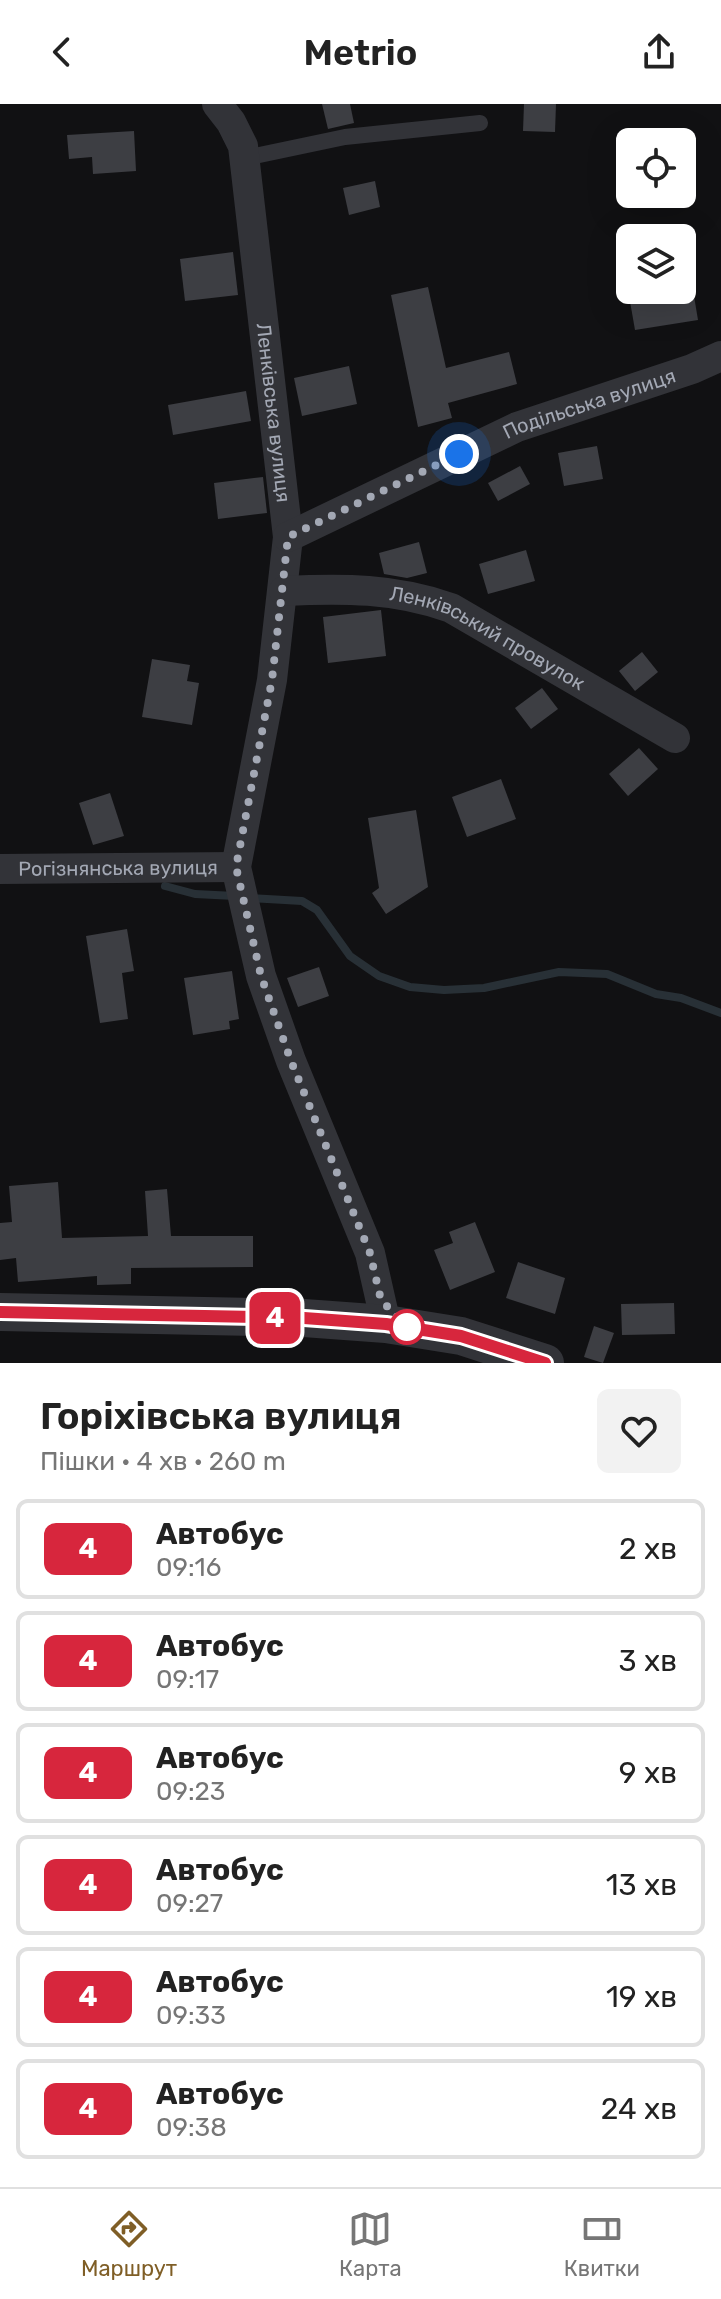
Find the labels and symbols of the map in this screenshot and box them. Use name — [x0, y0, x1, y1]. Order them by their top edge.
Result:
street label: Ленківська вулиця — [251, 321, 296, 504]
street label: Подільська вулиця — [499, 363, 679, 444]
your location — [439, 434, 479, 474]
street label: Ленківський провулок — [388, 581, 590, 695]
street label: Рогізнянська вулиця — [18, 855, 218, 881]
line badge: 4 — [249, 1292, 301, 1344]
unlabelled marker — [390, 1310, 424, 1344]

